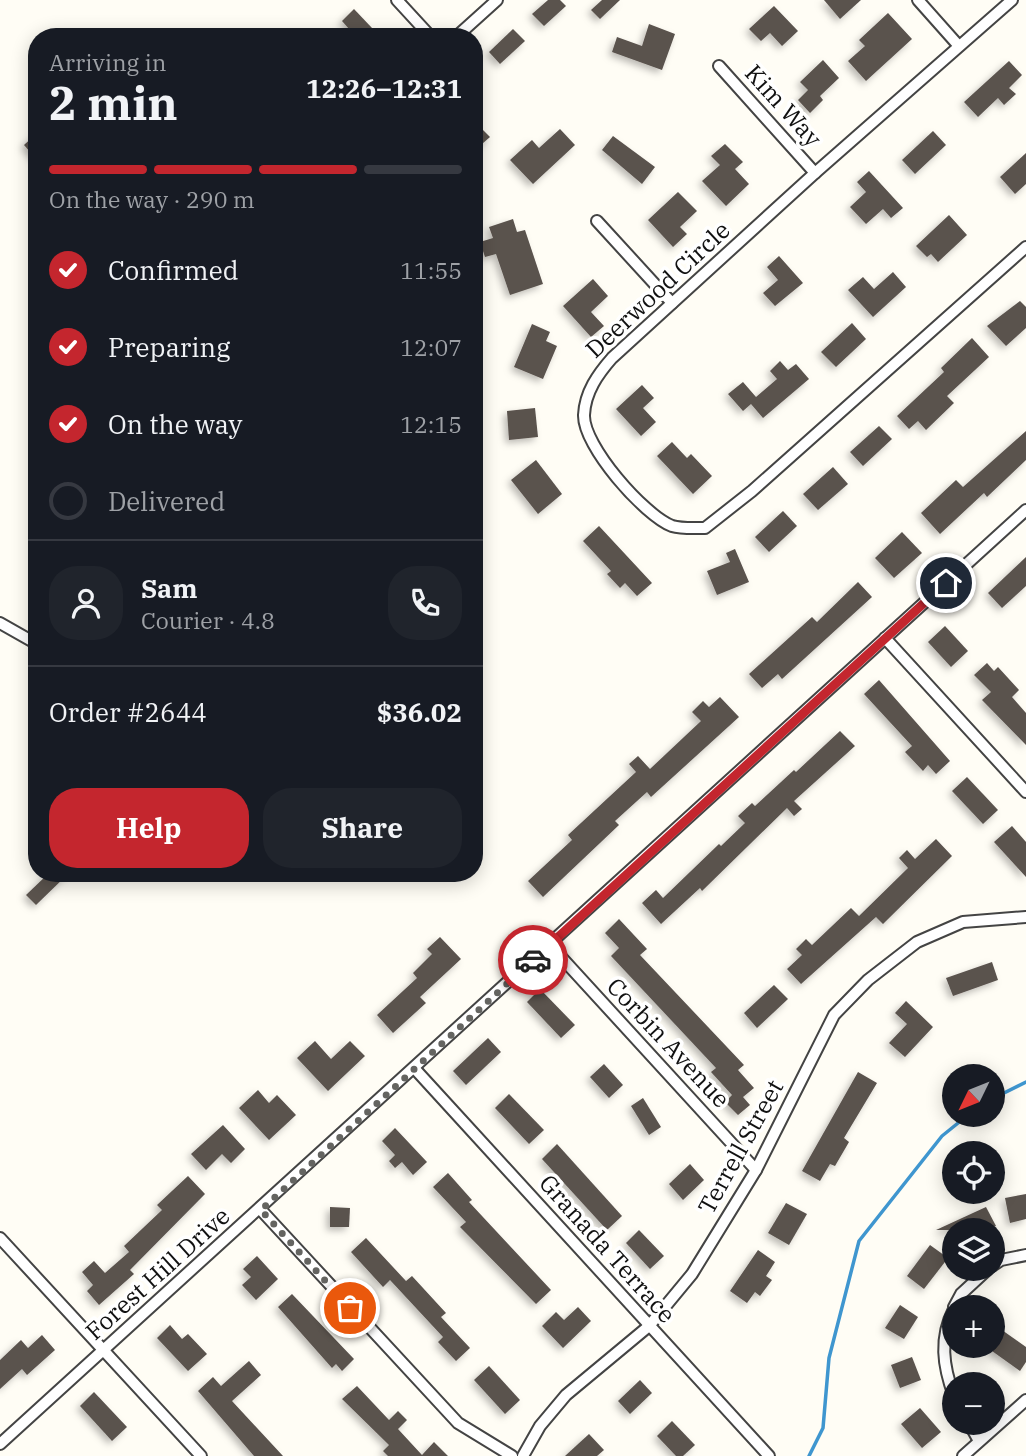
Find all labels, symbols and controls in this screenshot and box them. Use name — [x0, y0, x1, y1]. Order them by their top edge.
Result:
text: Arriving in — [49, 47, 166, 77]
street label: Kim Way — [738, 57, 829, 153]
text: 12:26–12:31 — [306, 71, 462, 105]
text: 2 min — [49, 73, 178, 133]
text: On the way · 290 m — [49, 184, 255, 214]
street label: Deerwood Circle — [578, 214, 736, 365]
icon: check — [49, 251, 87, 289]
text: Confirmed — [108, 253, 239, 287]
text: 11:55 — [400, 255, 462, 285]
icon: check — [49, 328, 87, 366]
text: Preparing — [108, 330, 230, 364]
text: 12:07 — [400, 332, 462, 362]
icon: check — [49, 405, 87, 443]
text: On the way — [108, 407, 242, 441]
text: 12:15 — [400, 409, 462, 439]
text: Delivered — [108, 484, 225, 518]
pin — [916, 553, 976, 613]
icon: home — [927, 564, 965, 602]
button: person — [49, 566, 123, 640]
button: phone — [388, 566, 462, 640]
text: Sam — [141, 571, 197, 605]
text: Courier · 4.8 — [141, 605, 275, 635]
text: Order #2644 — [49, 695, 207, 729]
text: $36.02 — [377, 695, 462, 729]
button: Help — [49, 788, 249, 868]
button: Share — [263, 788, 462, 868]
courier — [498, 925, 568, 995]
icon: car — [514, 941, 552, 979]
street label: Corbin Avenue — [600, 970, 737, 1114]
north arrow — [942, 1064, 1004, 1127]
map controls — [942, 1064, 1005, 1435]
street label: Terrell Street — [690, 1074, 790, 1219]
button: locate — [942, 1141, 1005, 1204]
street label: Granada Terrace — [532, 1167, 683, 1329]
street label: Forest Hill Drive — [78, 1200, 236, 1347]
button: layers — [942, 1218, 1005, 1281]
pin — [320, 1278, 380, 1338]
icon: bag — [331, 1289, 369, 1327]
button: + — [942, 1295, 1005, 1358]
button: − — [942, 1372, 1005, 1435]

